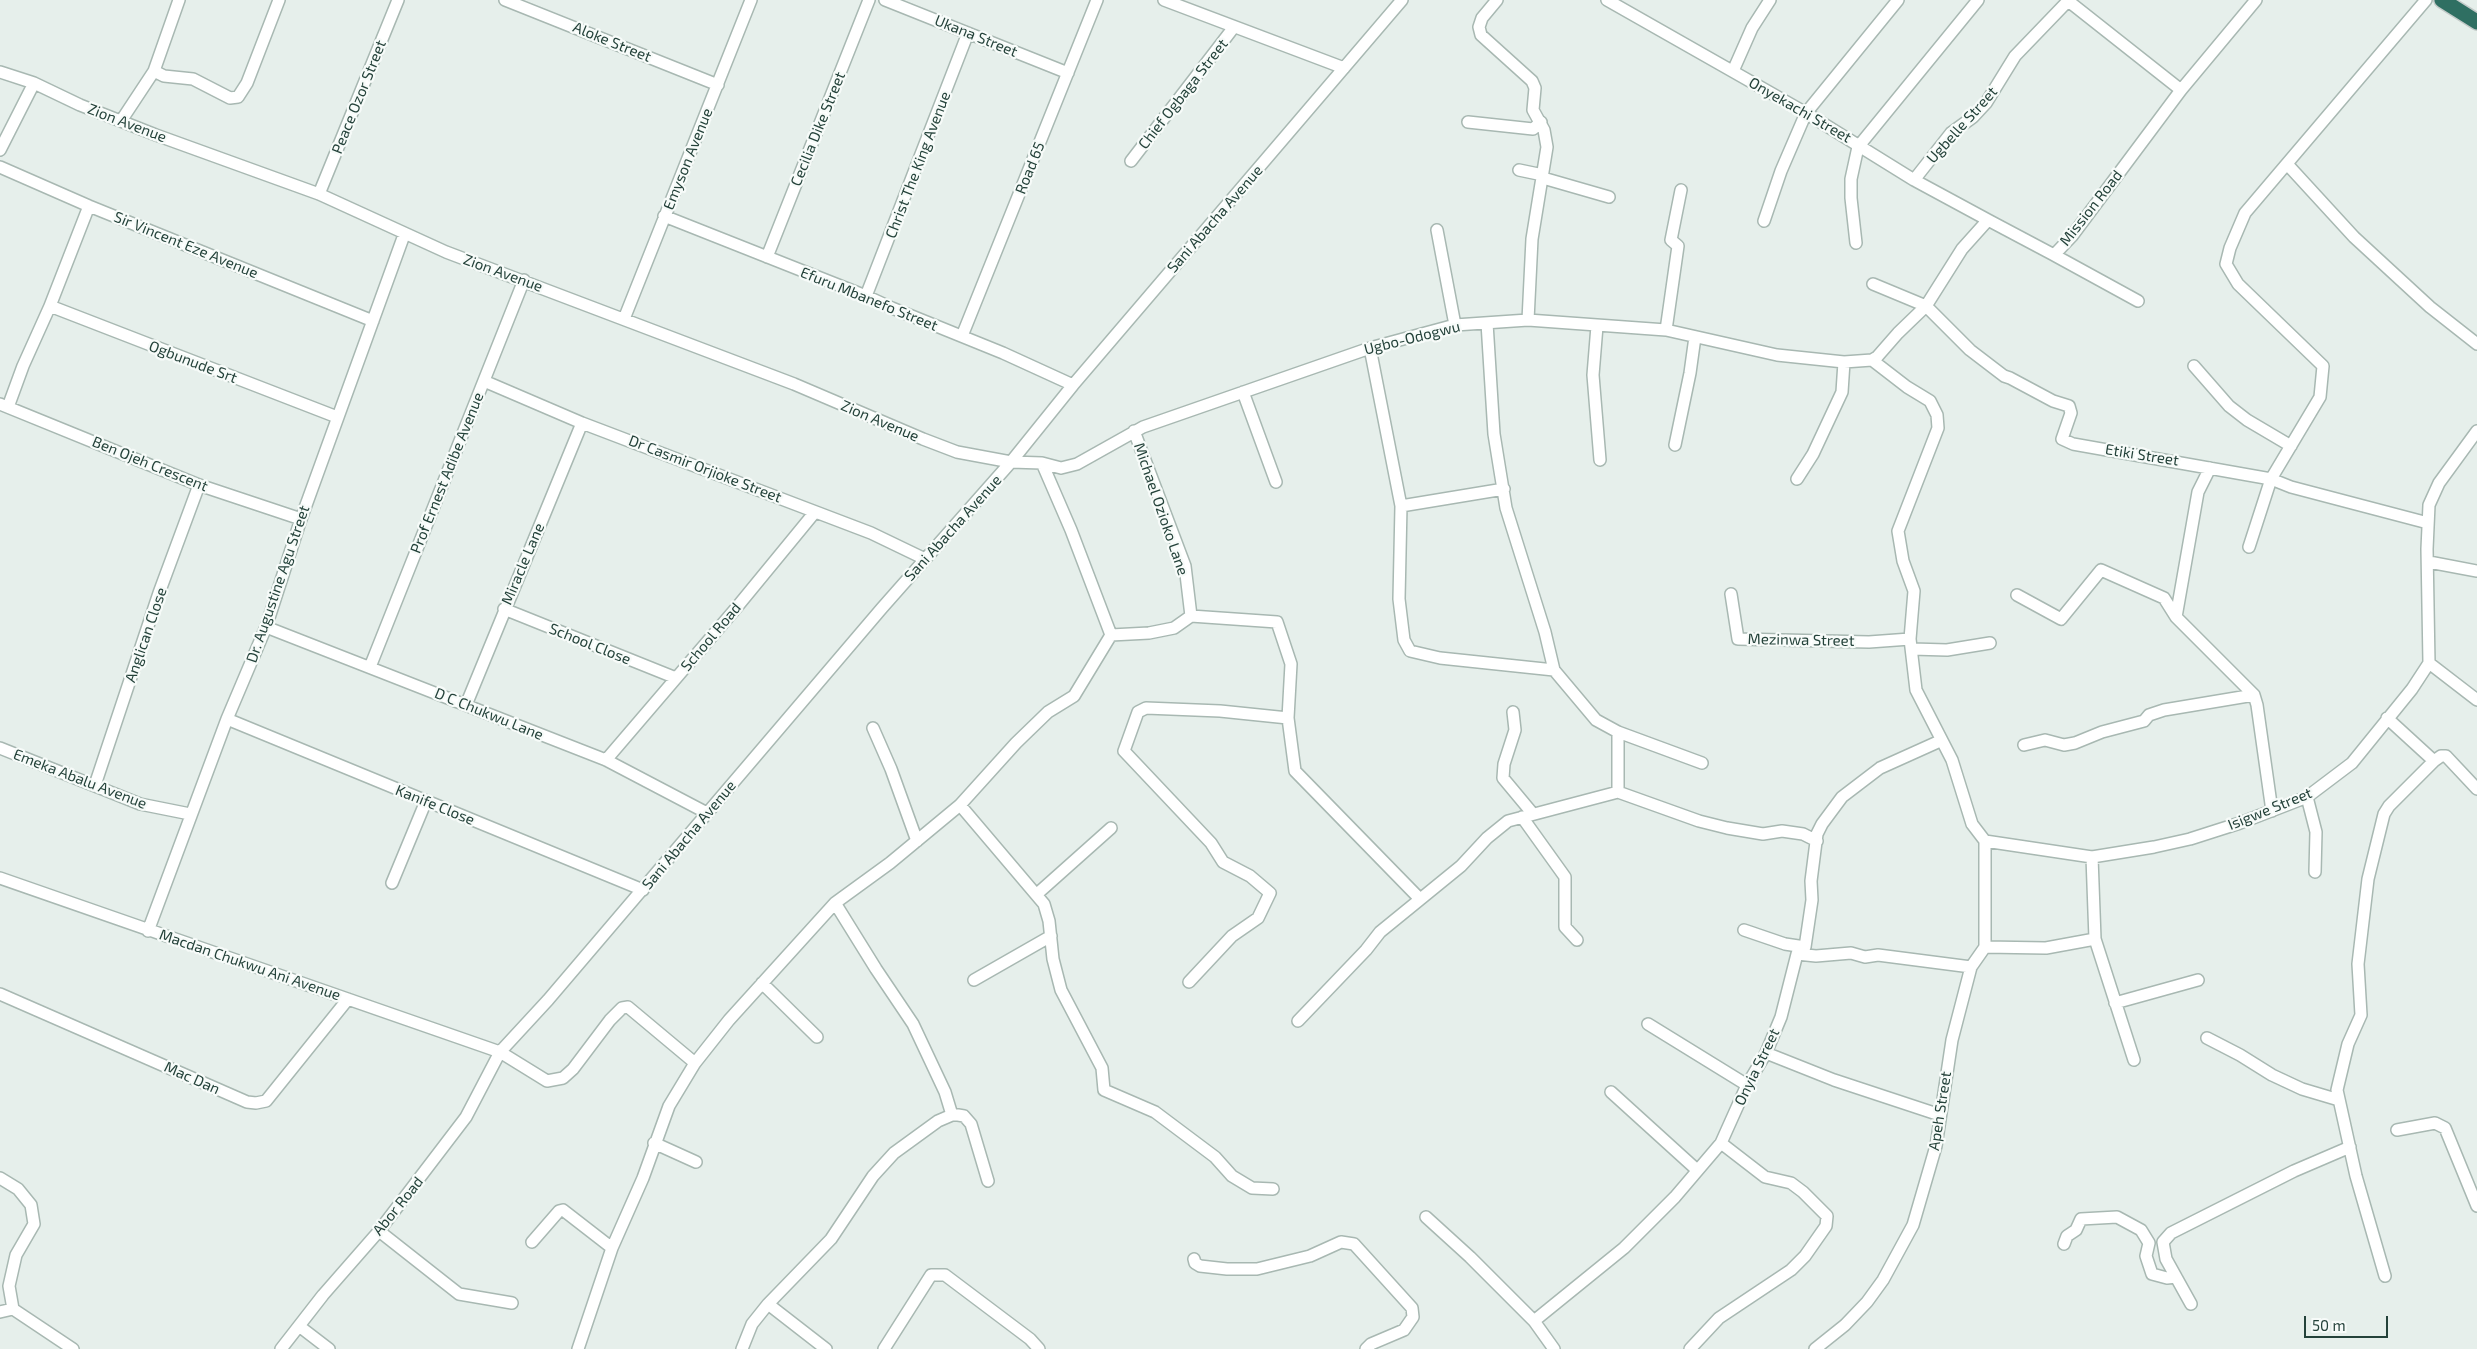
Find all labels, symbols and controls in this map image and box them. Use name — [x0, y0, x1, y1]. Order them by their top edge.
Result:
street label: Ukana Street — [932, 11, 1020, 61]
street label: Aloke Street — [570, 18, 654, 66]
street label: Chief Ogbaga Street — [1134, 35, 1232, 153]
street label: Peace Ozor Street — [328, 38, 390, 156]
street label: Cecilia Dike Street — [787, 69, 849, 189]
street label: Onyekachi Street — [1746, 73, 1854, 147]
street label: Ugbelle Street — [1923, 83, 2001, 167]
street label: Christ The King Avenue — [882, 89, 954, 241]
street label: Zion Avenue — [85, 100, 169, 146]
street label: Emyson Avenue — [659, 106, 717, 212]
street label: Road 65 — [1011, 139, 1049, 197]
street label: Sani Abacha Avenue — [1163, 162, 1267, 276]
street label: Mission Road — [2056, 167, 2126, 249]
street label: Sir Vincent Eze Avenue — [111, 208, 261, 282]
street label: Zion Avenue — [461, 250, 545, 296]
street label: Efuru Mbanefo Street — [798, 263, 940, 335]
street label: Ugbo-Odogwu — [1362, 317, 1462, 359]
street label: Ogbunude Srt — [146, 337, 240, 387]
street label: Prof Ernest Adibe Avenue — [406, 390, 488, 556]
street label: Zion Avenue — [838, 396, 922, 446]
street label: Dr Casmir Orjioke Street — [626, 431, 784, 507]
street label: Ben Ojeh Crescent — [90, 433, 210, 495]
street label: Michael Ozioko Lane — [1130, 440, 1192, 578]
street label: Etiki Street — [2104, 440, 2180, 470]
street label: Sani Abacha Avenue — [901, 471, 1005, 585]
street label: Dr. Augustine Agu Street — [243, 503, 313, 665]
street label: Miracle Lane — [498, 520, 548, 608]
street label: Anglican Close — [121, 585, 171, 685]
street label: School Road — [677, 599, 745, 675]
street label: School Close — [547, 619, 633, 669]
street label: Mezinwa Street — [1747, 630, 1855, 650]
street label: D C Chukwu Lane — [432, 684, 546, 744]
street label: Emeka Abalu Avenue — [11, 745, 149, 813]
street label: Sani Abacha Avenue — [638, 777, 740, 893]
street label: Kanife Close — [393, 781, 477, 829]
street label: Isigwe Street — [2225, 784, 2315, 834]
street label: Macdan Chukwu Ani Avenue — [157, 925, 343, 1005]
street label: Onyia Street — [1731, 1025, 1783, 1109]
street label: Mac Dan — [161, 1058, 223, 1098]
street label: Apeh Street — [1925, 1070, 1955, 1152]
street label: Abor Road — [369, 1173, 427, 1239]
scale bar — [2307, 1306, 2391, 1338]
text: 50 m — [2312, 1316, 2346, 1334]

